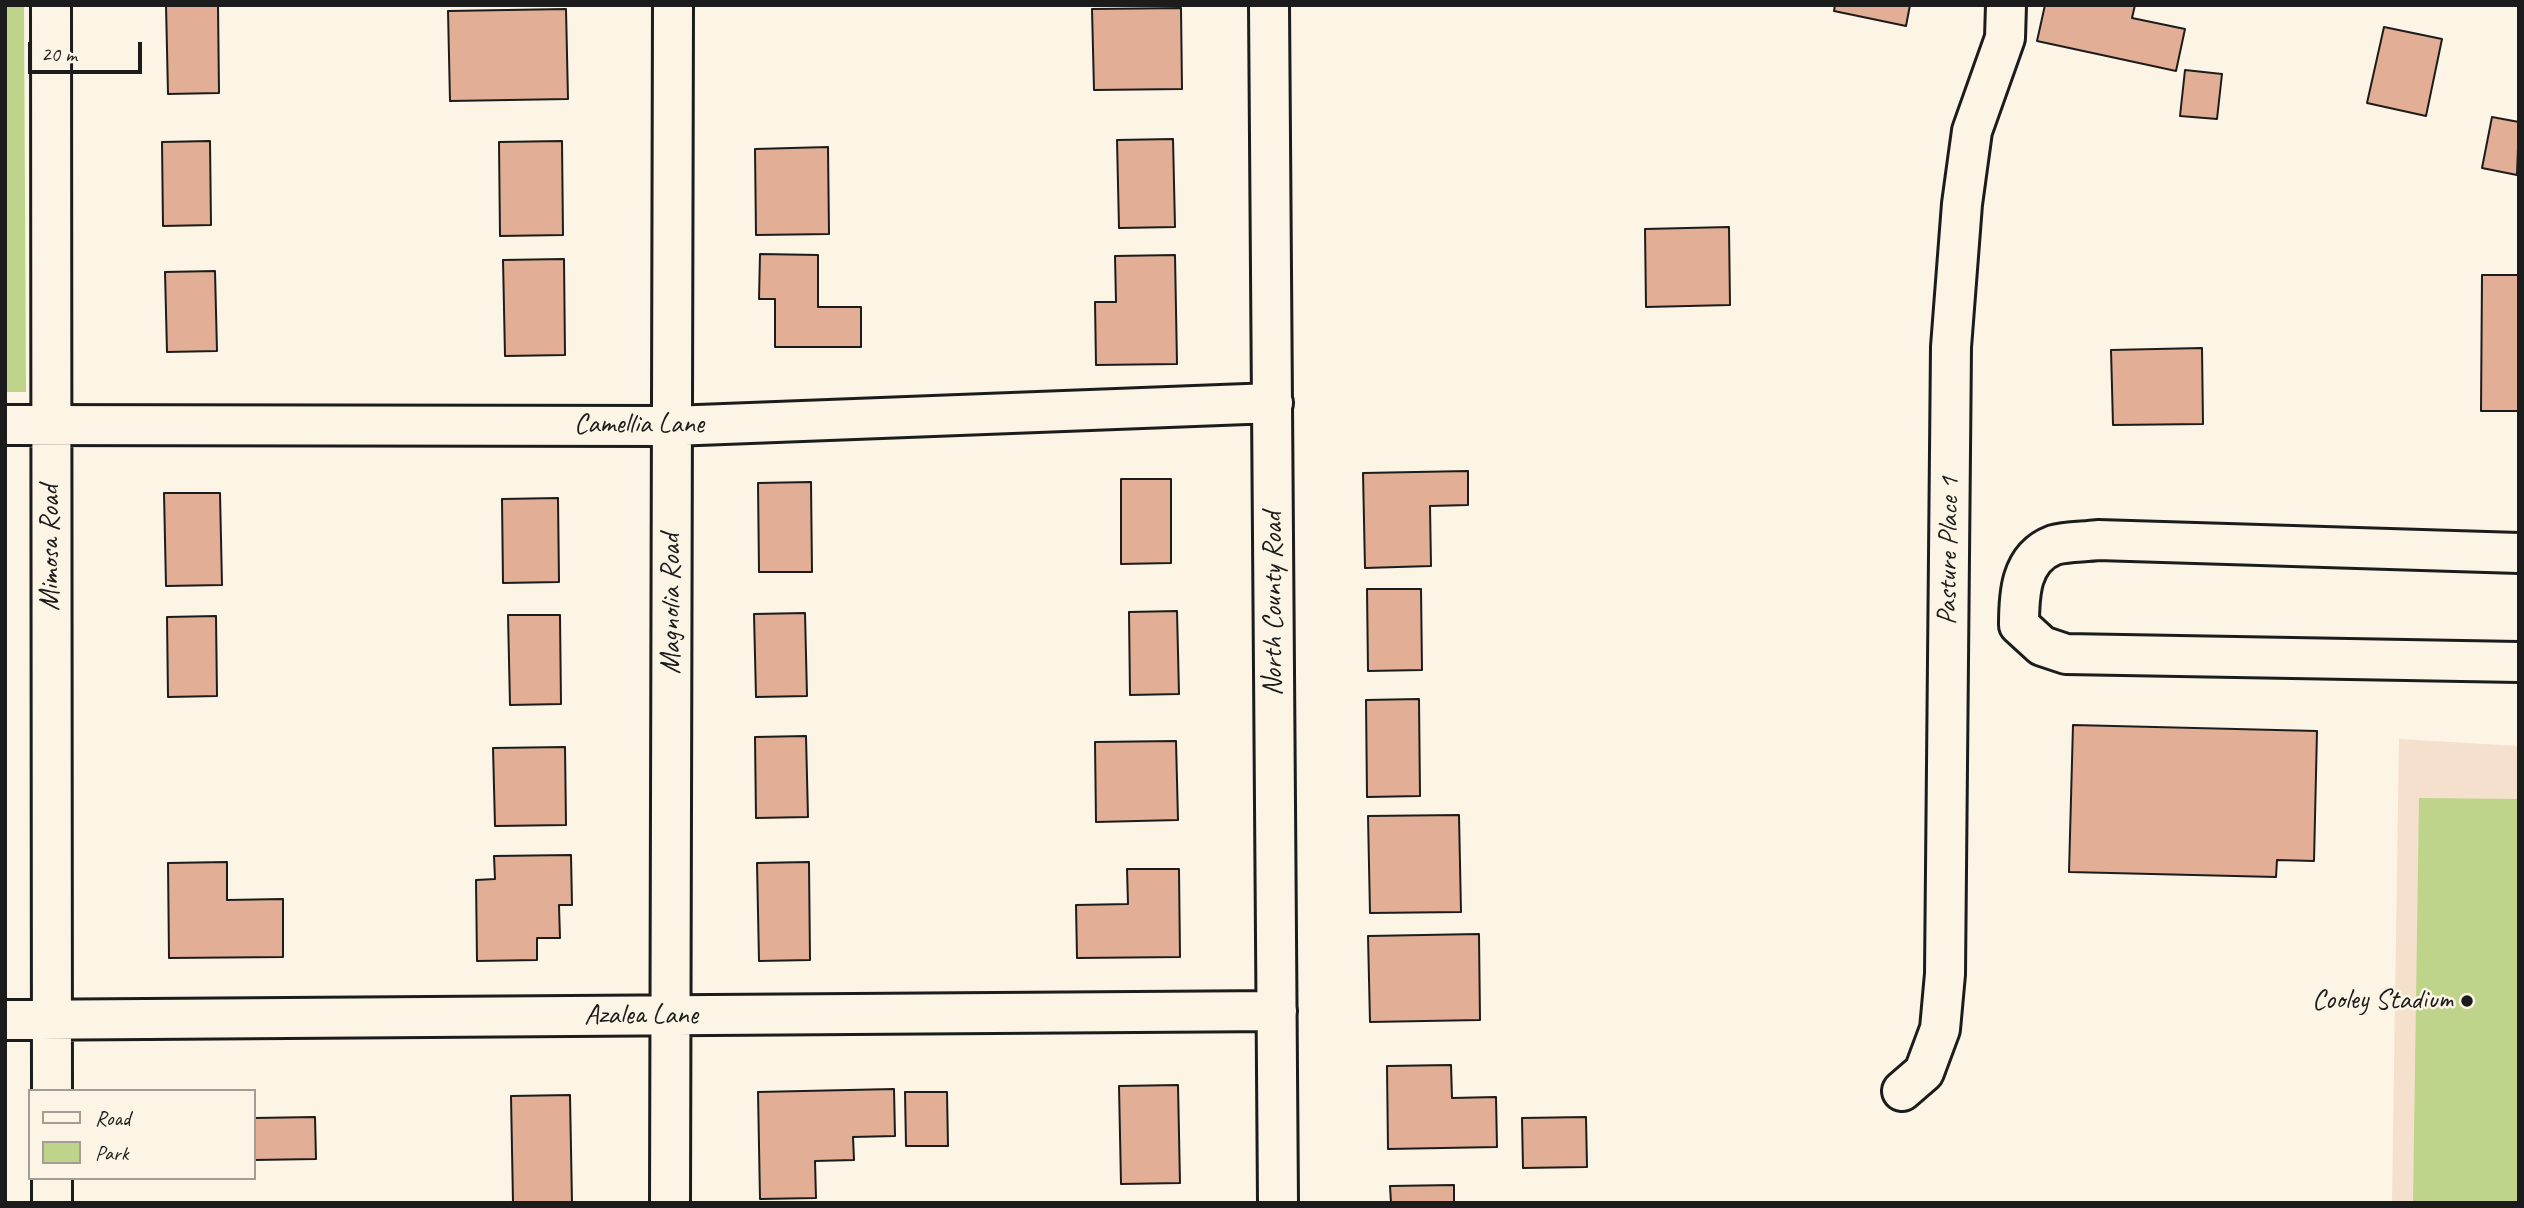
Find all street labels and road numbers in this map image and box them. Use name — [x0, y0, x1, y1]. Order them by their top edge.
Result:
street label: Camellia Lane — [574, 408, 704, 442]
street label: Pasture Place 1 — [1931, 477, 1967, 625]
street label: Mimosa Road — [34, 485, 68, 611]
street label: North County Road — [1257, 512, 1291, 696]
street label: Magnolia Road — [655, 534, 689, 674]
street label: Azalea Lane — [584, 999, 698, 1033]

